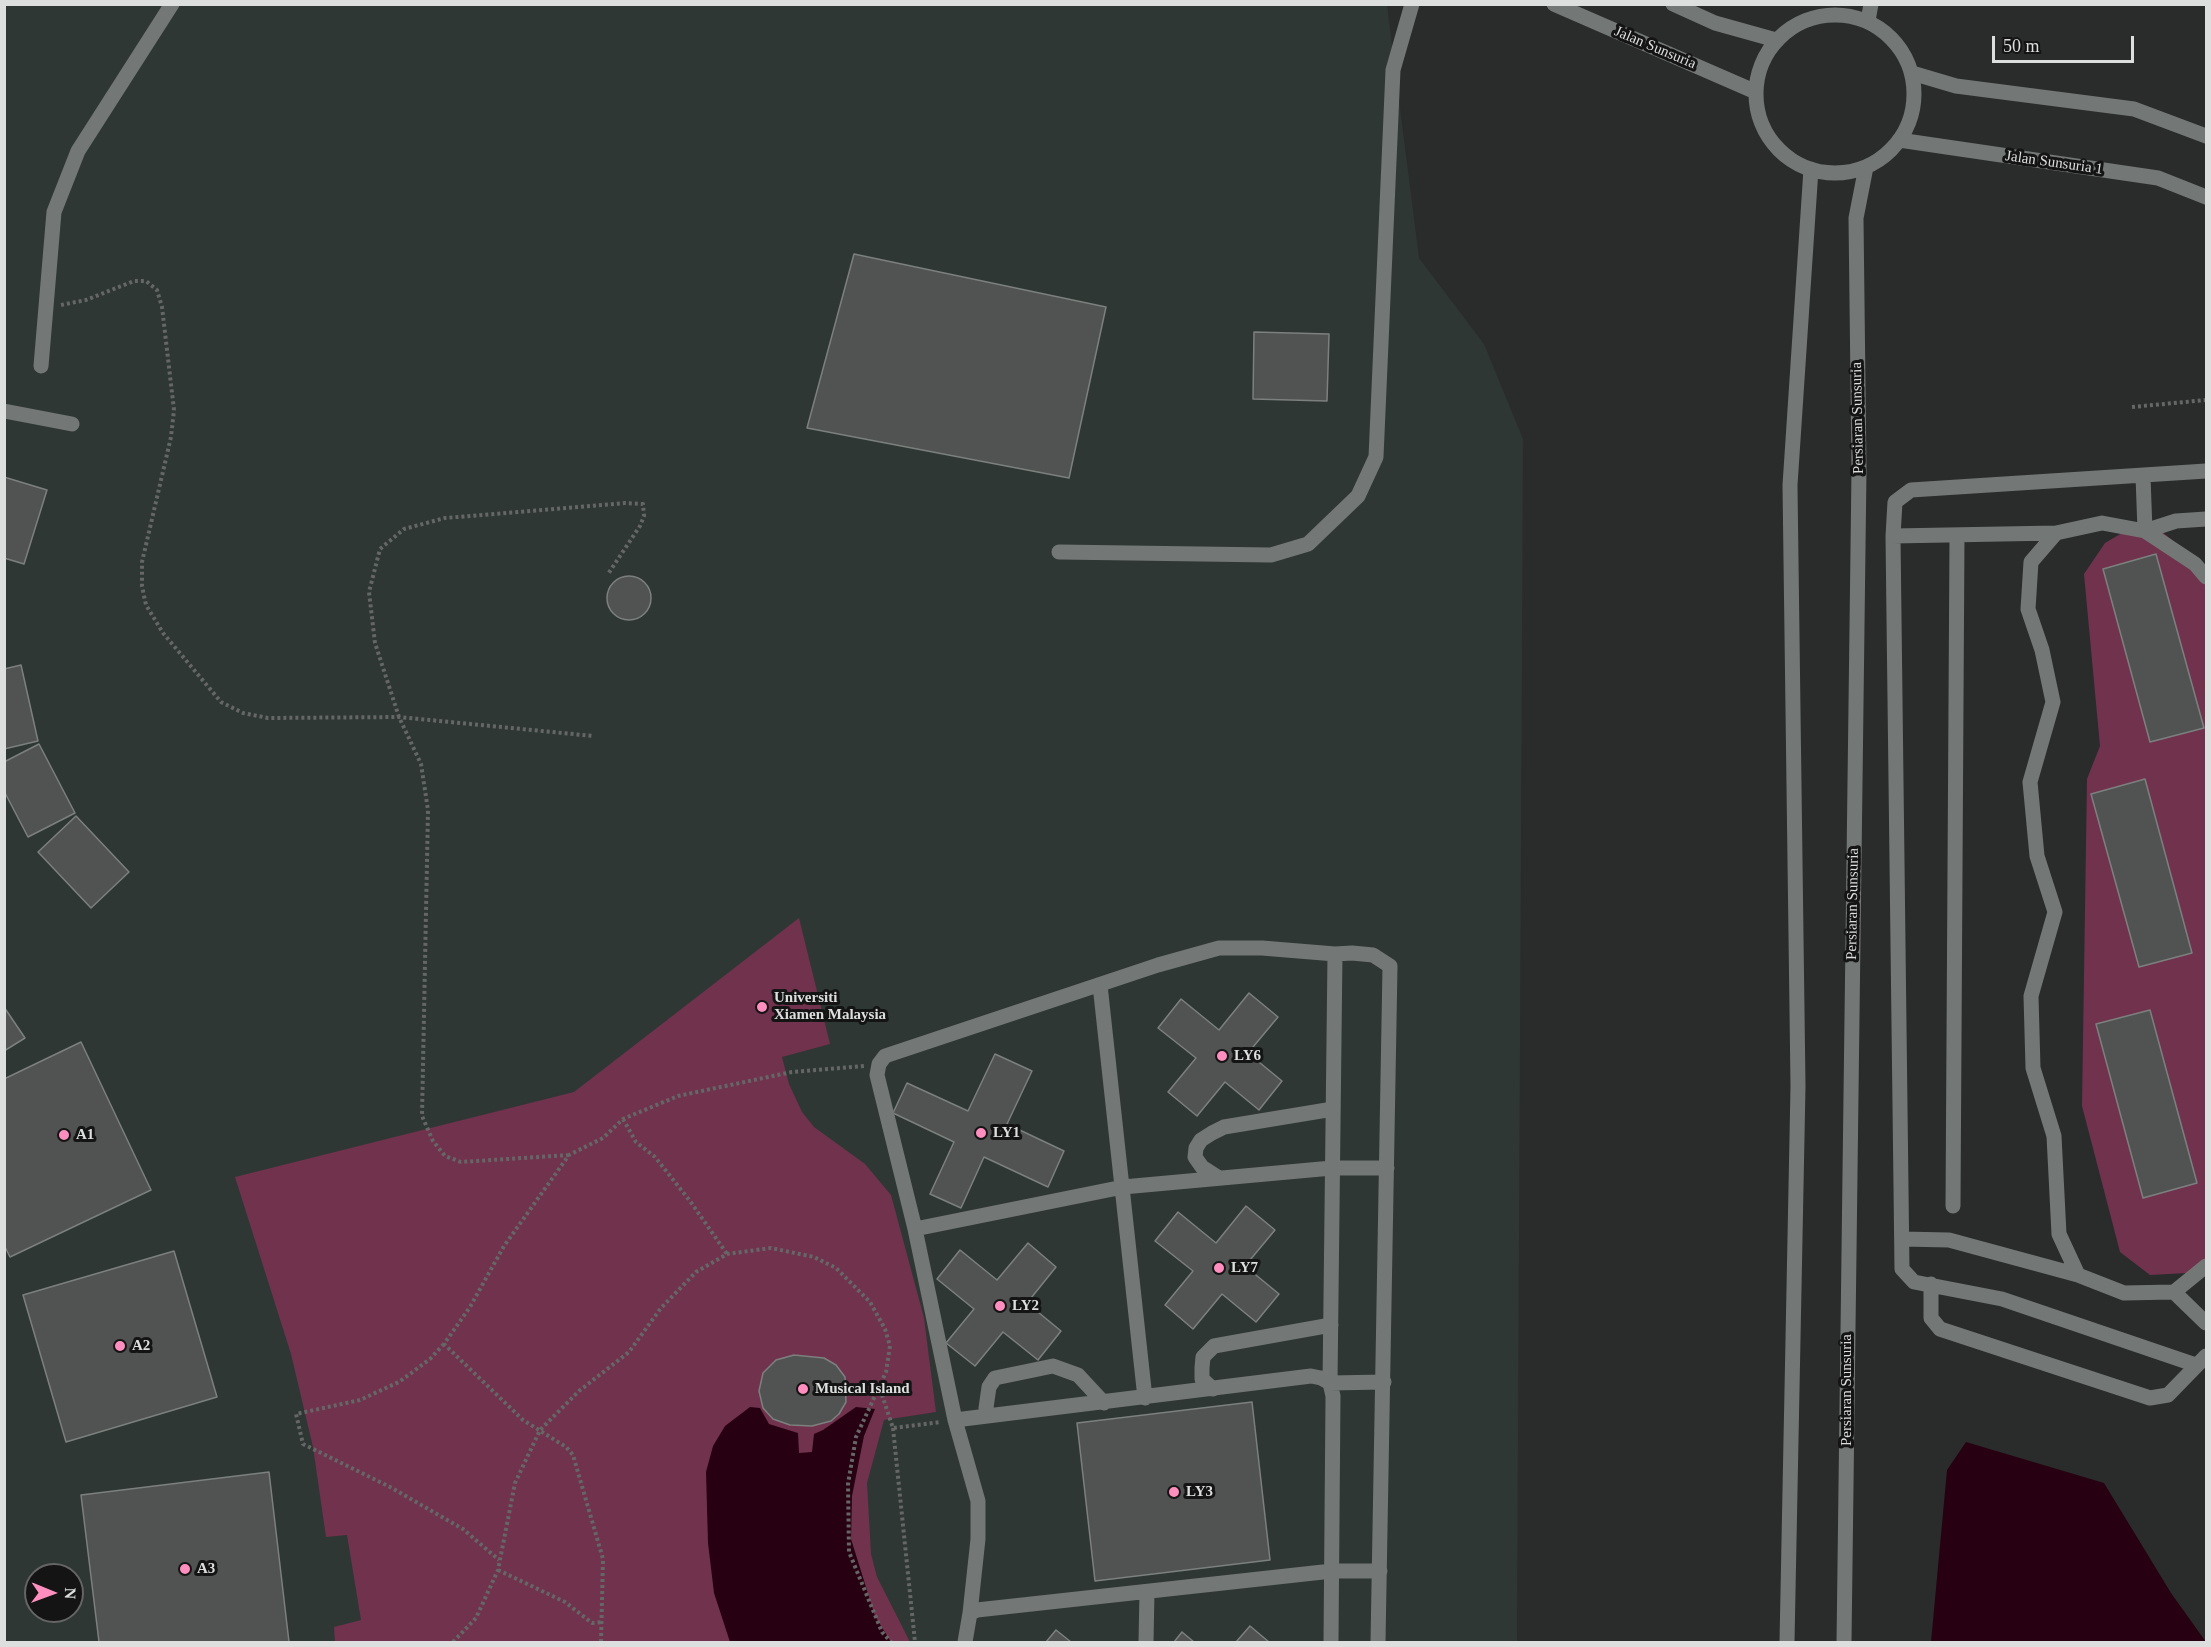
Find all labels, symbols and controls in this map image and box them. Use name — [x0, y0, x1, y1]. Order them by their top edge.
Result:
street label: Jalan Sunsuria — [1611, 23, 1699, 73]
scale bar — [1995, 24, 2138, 62]
text: 50 m — [2003, 36, 2040, 56]
street label: Jalan Sunsuria 1 — [2004, 147, 2104, 179]
street label: Persiaran Sunsuria — [1848, 362, 1868, 474]
street label: Persiaran Sunsuria — [1843, 848, 1863, 960]
place label: Universiti Xiamen Malaysia — [774, 989, 886, 1024]
marker: Universiti Xiamen Malaysia — [755, 1000, 769, 1014]
place label: LY6 — [1234, 1047, 1261, 1065]
marker: LY6 — [1215, 1049, 1229, 1063]
place label: LY1 — [993, 1124, 1020, 1142]
place label: A1 — [76, 1126, 94, 1144]
marker: LY1 — [974, 1126, 988, 1140]
marker: A1 — [57, 1128, 71, 1142]
place label: LY7 — [1231, 1259, 1258, 1277]
marker: LY7 — [1212, 1261, 1226, 1275]
place label: LY2 — [1012, 1297, 1039, 1315]
marker: LY2 — [993, 1299, 1007, 1313]
street label: Persiaran Sunsuria — [1838, 1334, 1856, 1446]
place label: A2 — [132, 1337, 150, 1355]
marker: A2 — [113, 1339, 127, 1353]
place label: Musical Island — [815, 1380, 910, 1398]
marker: Musical Island — [796, 1382, 810, 1396]
place label: LY3 — [1186, 1483, 1213, 1501]
marker: LY3 — [1167, 1485, 1181, 1499]
place label: A3 — [197, 1560, 215, 1578]
marker: A3 — [178, 1562, 192, 1576]
north arrow — [24, 1563, 84, 1623]
text: N — [62, 1587, 79, 1599]

